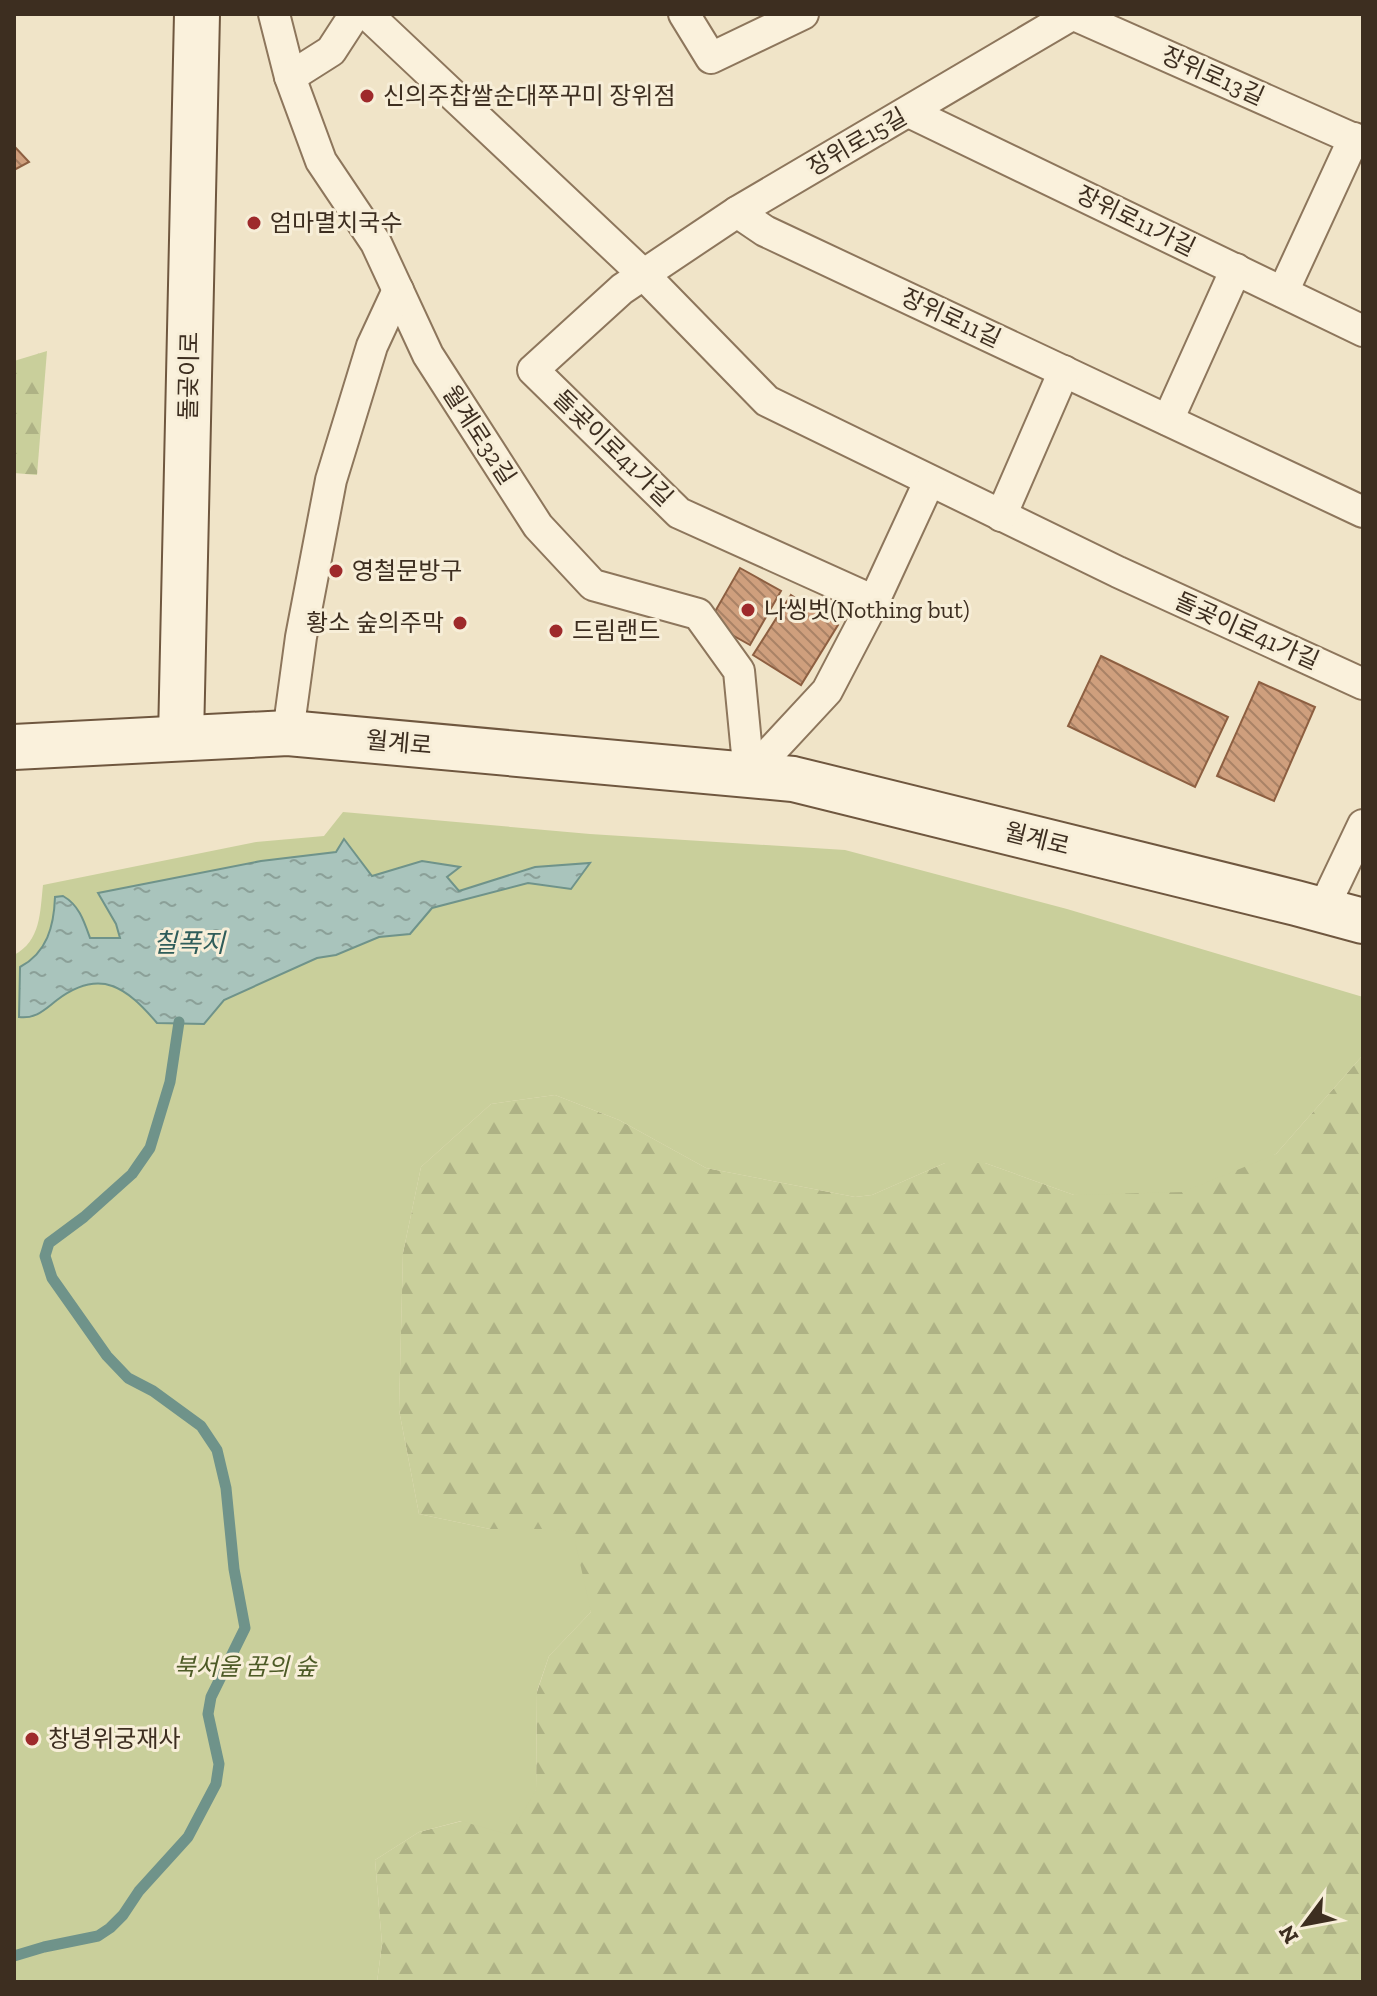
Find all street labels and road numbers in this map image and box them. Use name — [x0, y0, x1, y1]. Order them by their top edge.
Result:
street label: 장위로13길 — [1157, 40, 1269, 111]
street label: 장위로15길 — [802, 102, 912, 182]
street label: 장위로11가길 — [1072, 179, 1200, 262]
street label: 장위로11길 — [897, 282, 1006, 353]
street label: 돌곶이로 — [173, 332, 204, 420]
street label: 월계로32길 — [437, 380, 522, 490]
street label: 돌곶이로41가길 — [548, 383, 679, 512]
street label: 돌곶이로41가길 — [1171, 586, 1324, 675]
street label: 월계로 — [365, 725, 433, 760]
street label: 월계로 — [1001, 816, 1073, 861]

